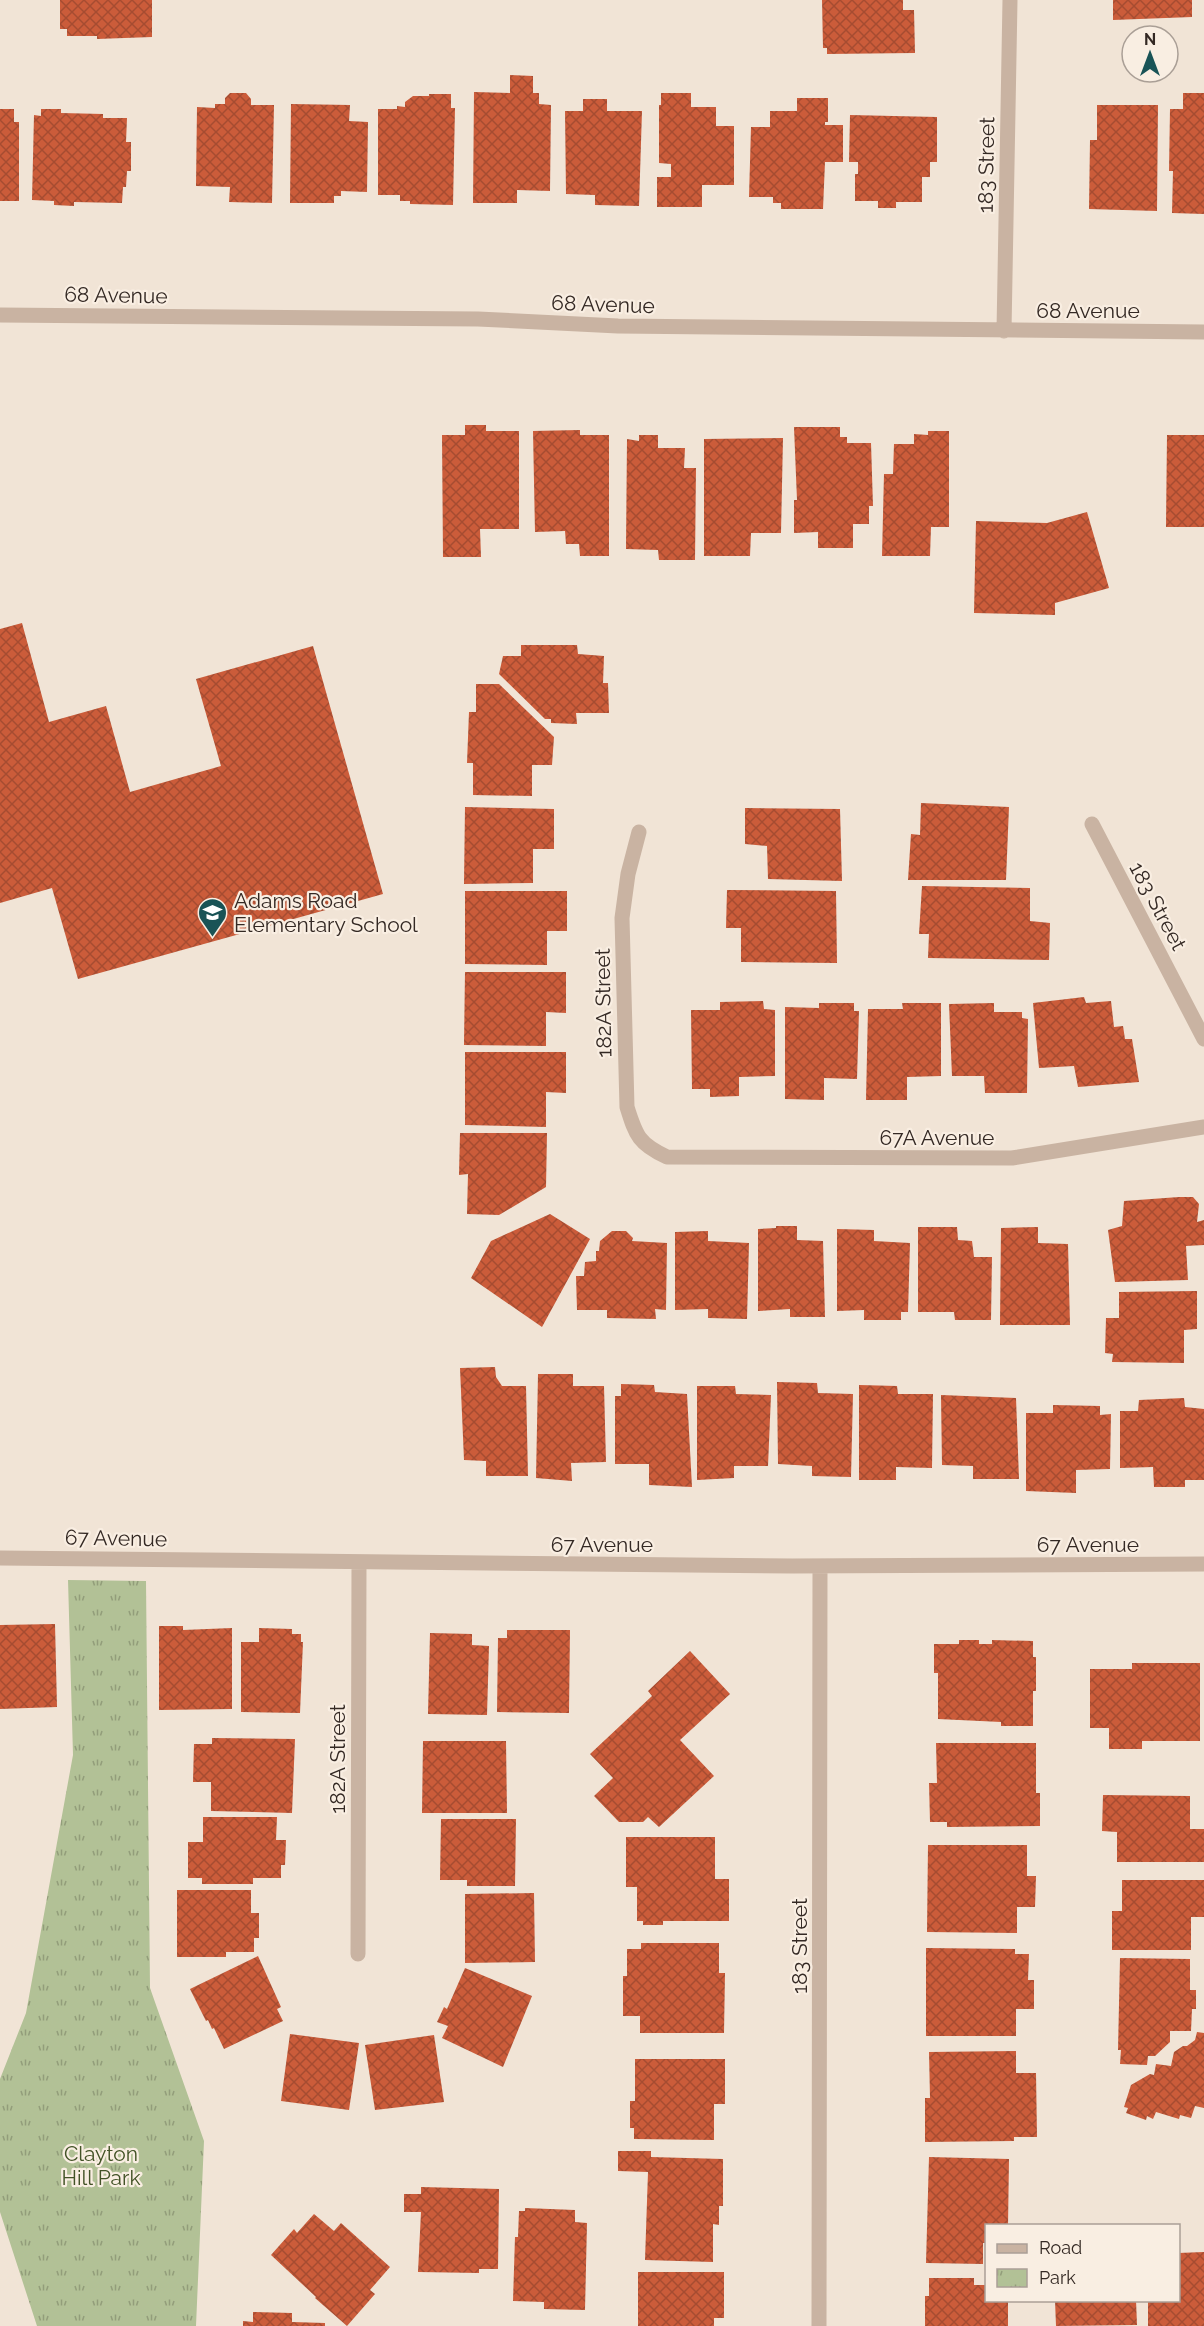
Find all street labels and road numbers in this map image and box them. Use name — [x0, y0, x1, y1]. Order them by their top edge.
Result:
street label: 183 Street — [973, 117, 999, 213]
street label: 68 Avenue — [64, 282, 168, 308]
street label: 68 Avenue — [551, 290, 655, 318]
street label: 68 Avenue — [1036, 298, 1140, 323]
street label: 183 Street — [1124, 858, 1192, 954]
street label: 182A Street — [590, 948, 616, 1058]
street label: 67A Avenue — [880, 1125, 994, 1150]
street label: 67 Avenue — [65, 1525, 167, 1551]
street label: 67 Avenue — [551, 1532, 653, 1557]
street label: 67 Avenue — [1037, 1532, 1139, 1557]
street label: 182A Street — [325, 1704, 350, 1814]
street label: 183 Street — [787, 1898, 812, 1994]

